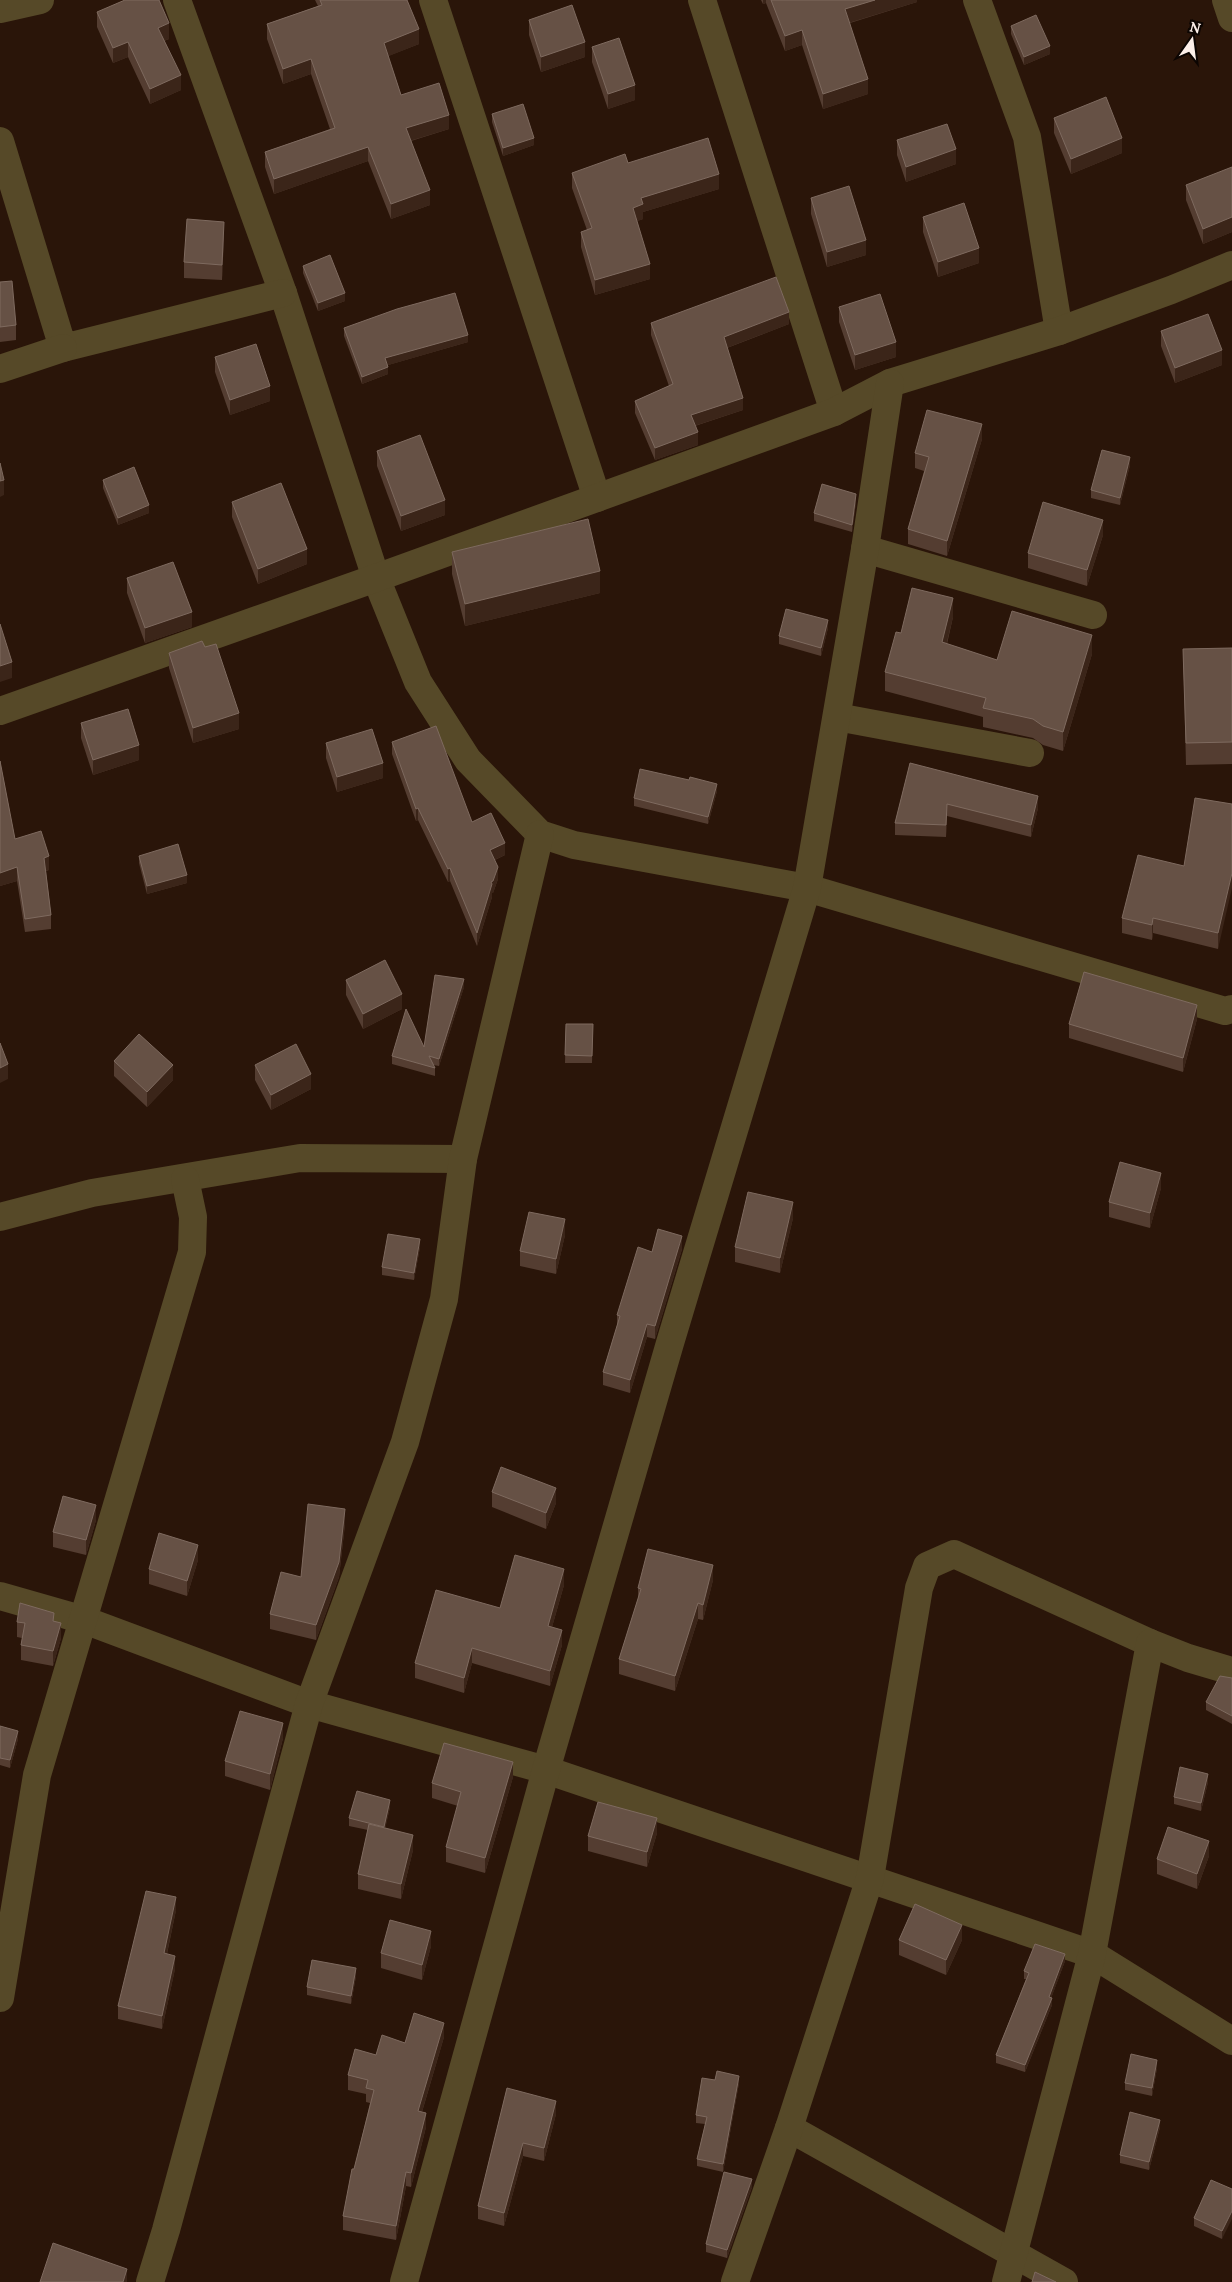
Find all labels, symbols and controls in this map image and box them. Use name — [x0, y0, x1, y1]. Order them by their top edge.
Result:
north arrow — [1167, 15, 1217, 65]
text: N — [1188, 17, 1203, 37]

